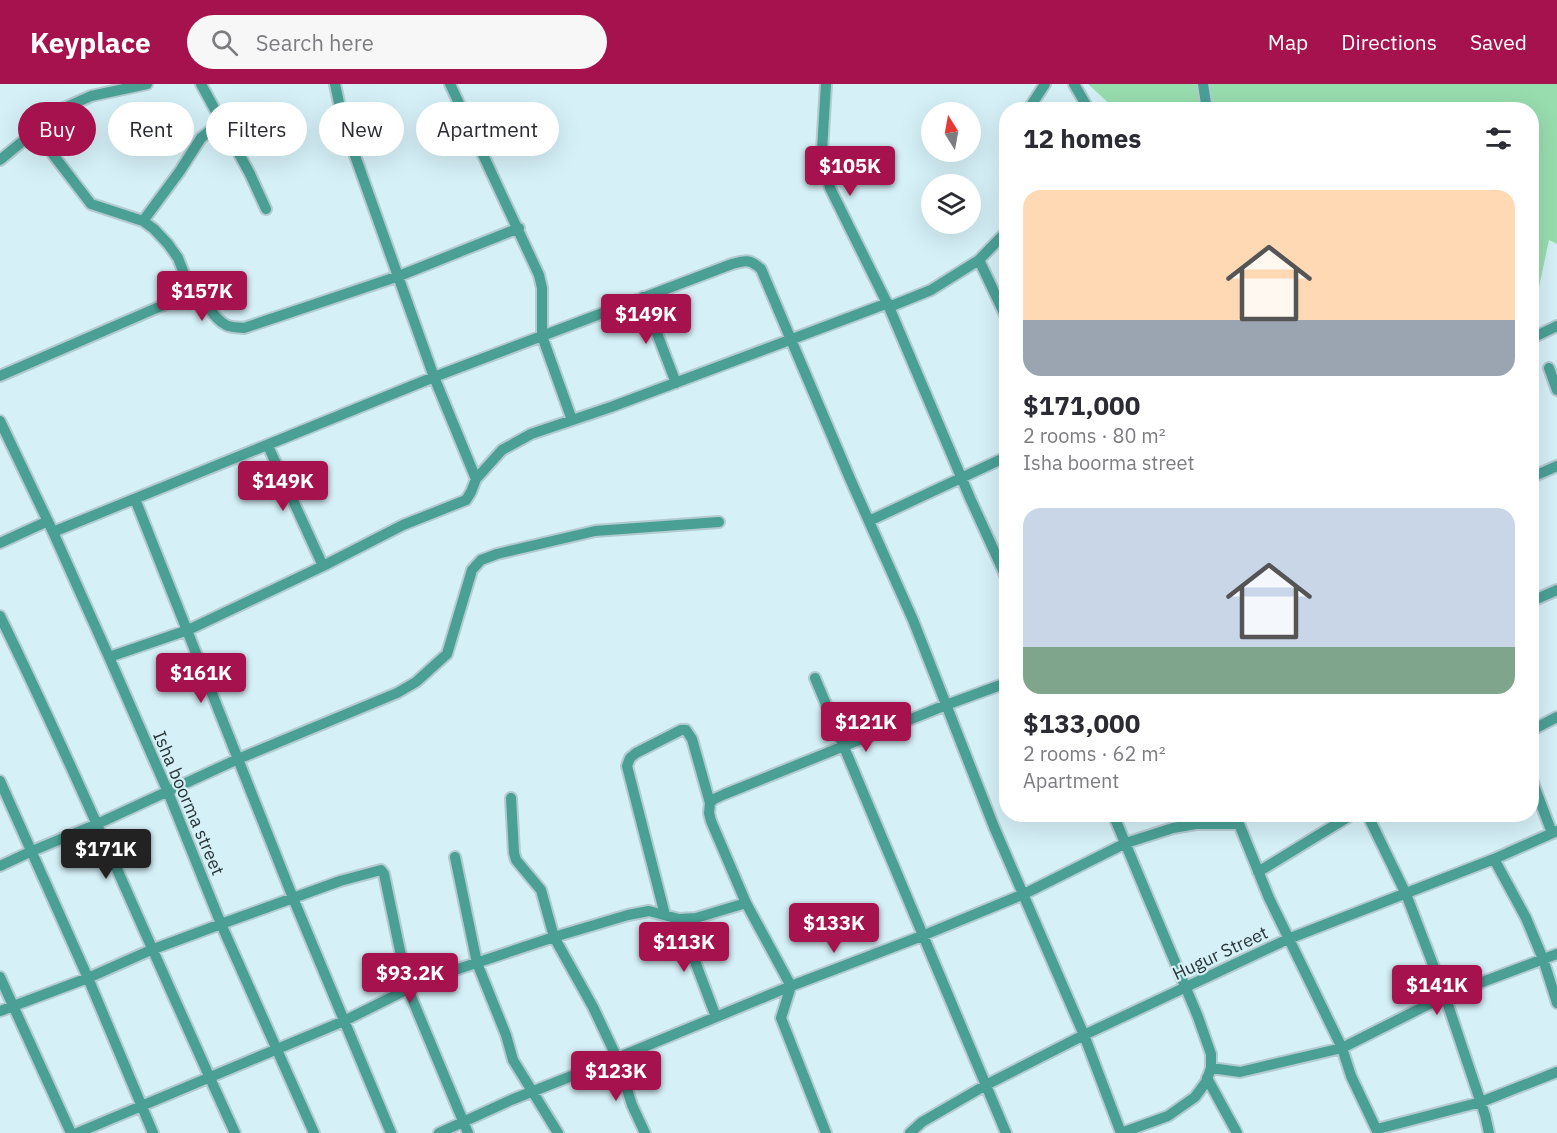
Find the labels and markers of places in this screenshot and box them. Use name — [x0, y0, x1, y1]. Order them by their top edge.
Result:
pin: $105K — [808, 146, 892, 197]
pin: $157K — [160, 271, 244, 322]
pin: $149K — [604, 294, 688, 345]
pin: $149K — [241, 461, 325, 512]
pin: $161K — [159, 653, 243, 704]
pin: $121K — [824, 702, 908, 753]
pin: $171K — [64, 829, 148, 880]
pin: $133K — [792, 903, 876, 954]
pin: $113K — [642, 922, 726, 973]
pin: $93.2K — [361, 953, 459, 1004]
pin: $141K — [1395, 965, 1479, 1016]
pin: $123K — [574, 1051, 658, 1102]

